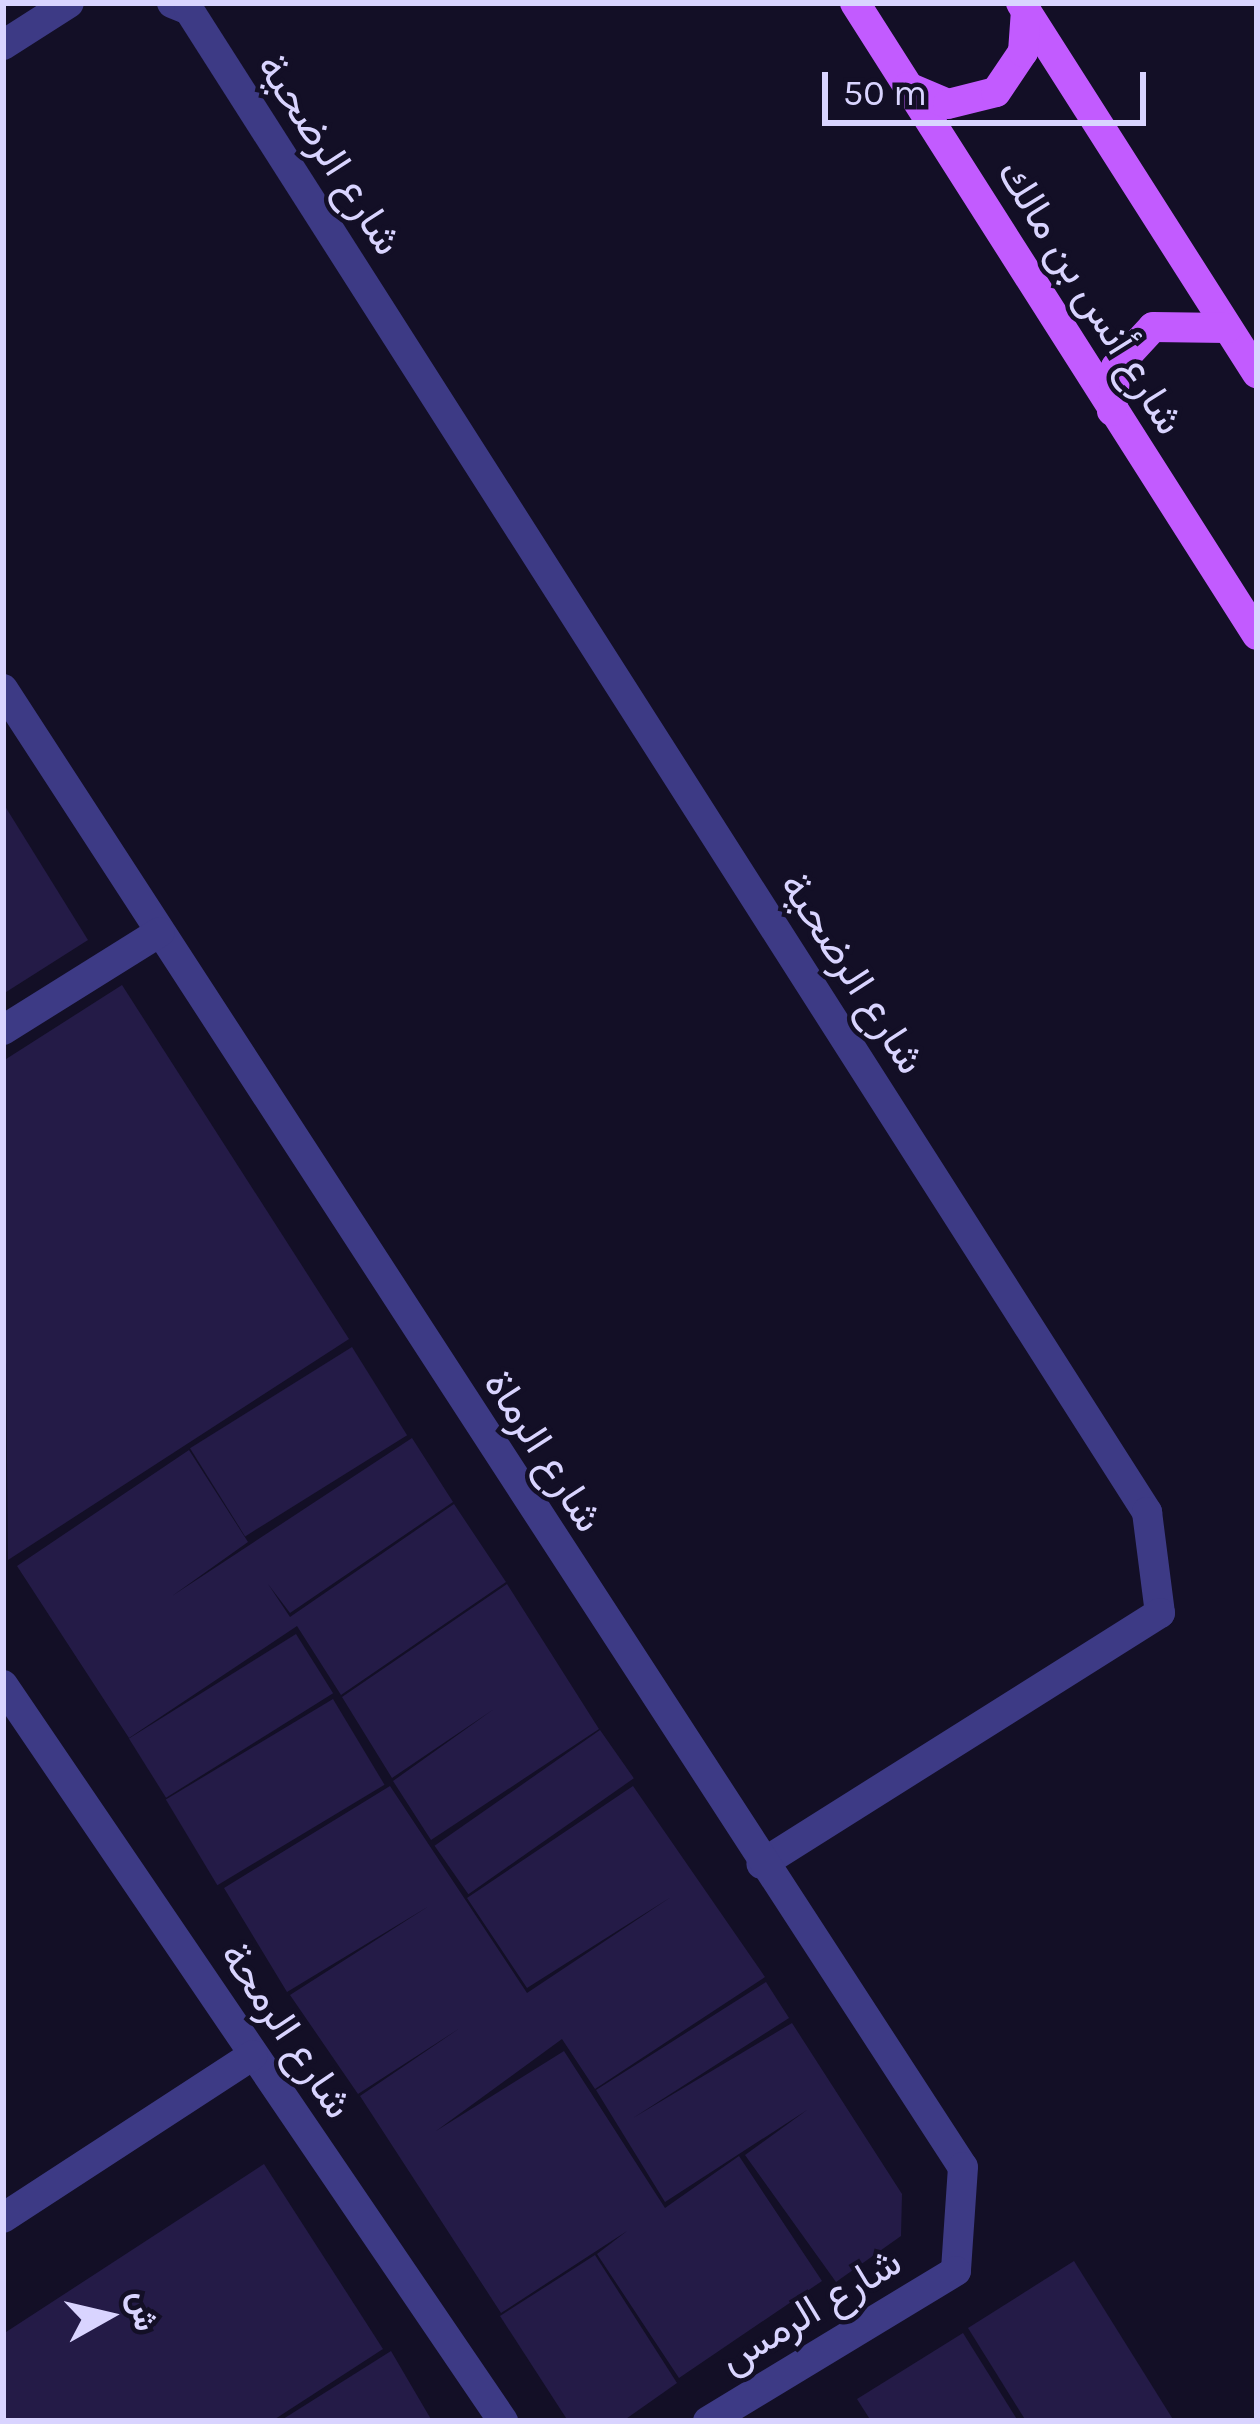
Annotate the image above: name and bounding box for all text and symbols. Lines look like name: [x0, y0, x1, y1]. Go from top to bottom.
street label: شارع الرضحية: [246, 44, 414, 264]
scale bar: [828, 48, 1152, 122]
text: 50 m: [843, 72, 927, 114]
street label: شارع أنس بن مالك: [986, 150, 1196, 444]
street label: شارع الرضحية: [769, 863, 937, 1083]
street label: شارع الرماة: [473, 1361, 615, 1541]
street label: شارع الرمحة: [210, 1932, 364, 2128]
street label: شارع الرمس: [710, 2236, 910, 2384]
north arrow: [48, 2256, 168, 2376]
text: ش: [122, 2289, 165, 2333]

